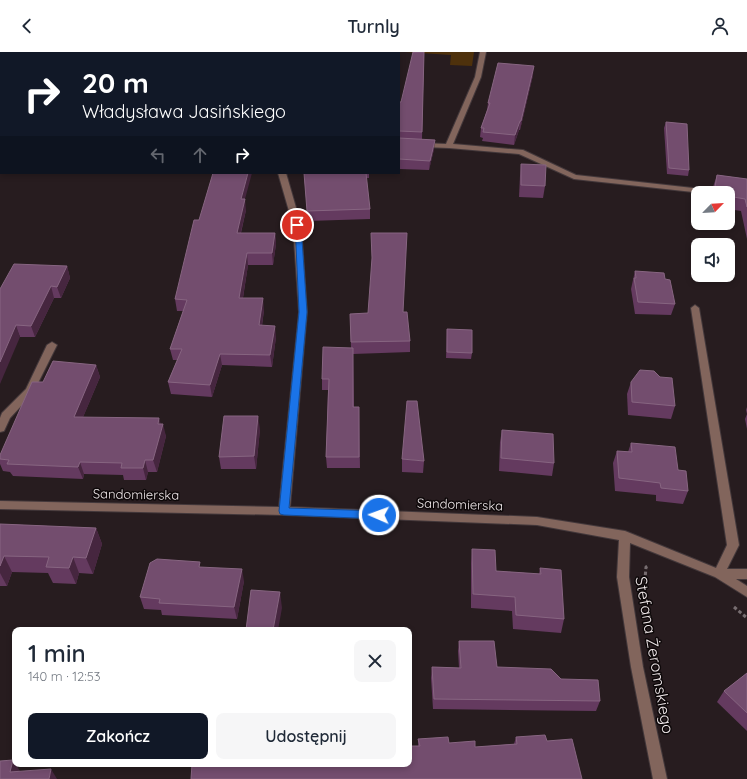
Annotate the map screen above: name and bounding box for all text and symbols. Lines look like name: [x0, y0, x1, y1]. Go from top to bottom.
icon: back: [16, 15, 38, 37]
text: Turnly: [347, 15, 400, 38]
icon: person: [709, 15, 731, 37]
text: 20 m: [82, 65, 149, 100]
icon: right: [16, 68, 68, 120]
text: Władysława Jasińskiego: [82, 100, 286, 123]
icon: left: [147, 144, 169, 166]
icon: ahead: [189, 144, 211, 166]
icon: right: [231, 144, 253, 166]
north arrow: [691, 186, 735, 230]
map controls: [691, 186, 735, 282]
pin: [280, 208, 314, 242]
icon: arrive: [286, 214, 308, 236]
button: sound: [691, 238, 735, 282]
street label: Sandomierska: [93, 485, 179, 503]
position arrow: [358, 494, 400, 536]
street label: Sandomierska: [417, 494, 503, 514]
street label: Stefana Żeromskiego: [631, 575, 679, 735]
text: 1 min: [28, 638, 86, 668]
button: close: [354, 640, 396, 682]
text: 140 m · 12:53: [28, 668, 101, 684]
button: Zakończ: [28, 713, 208, 759]
button: Udostępnij: [216, 713, 396, 759]

